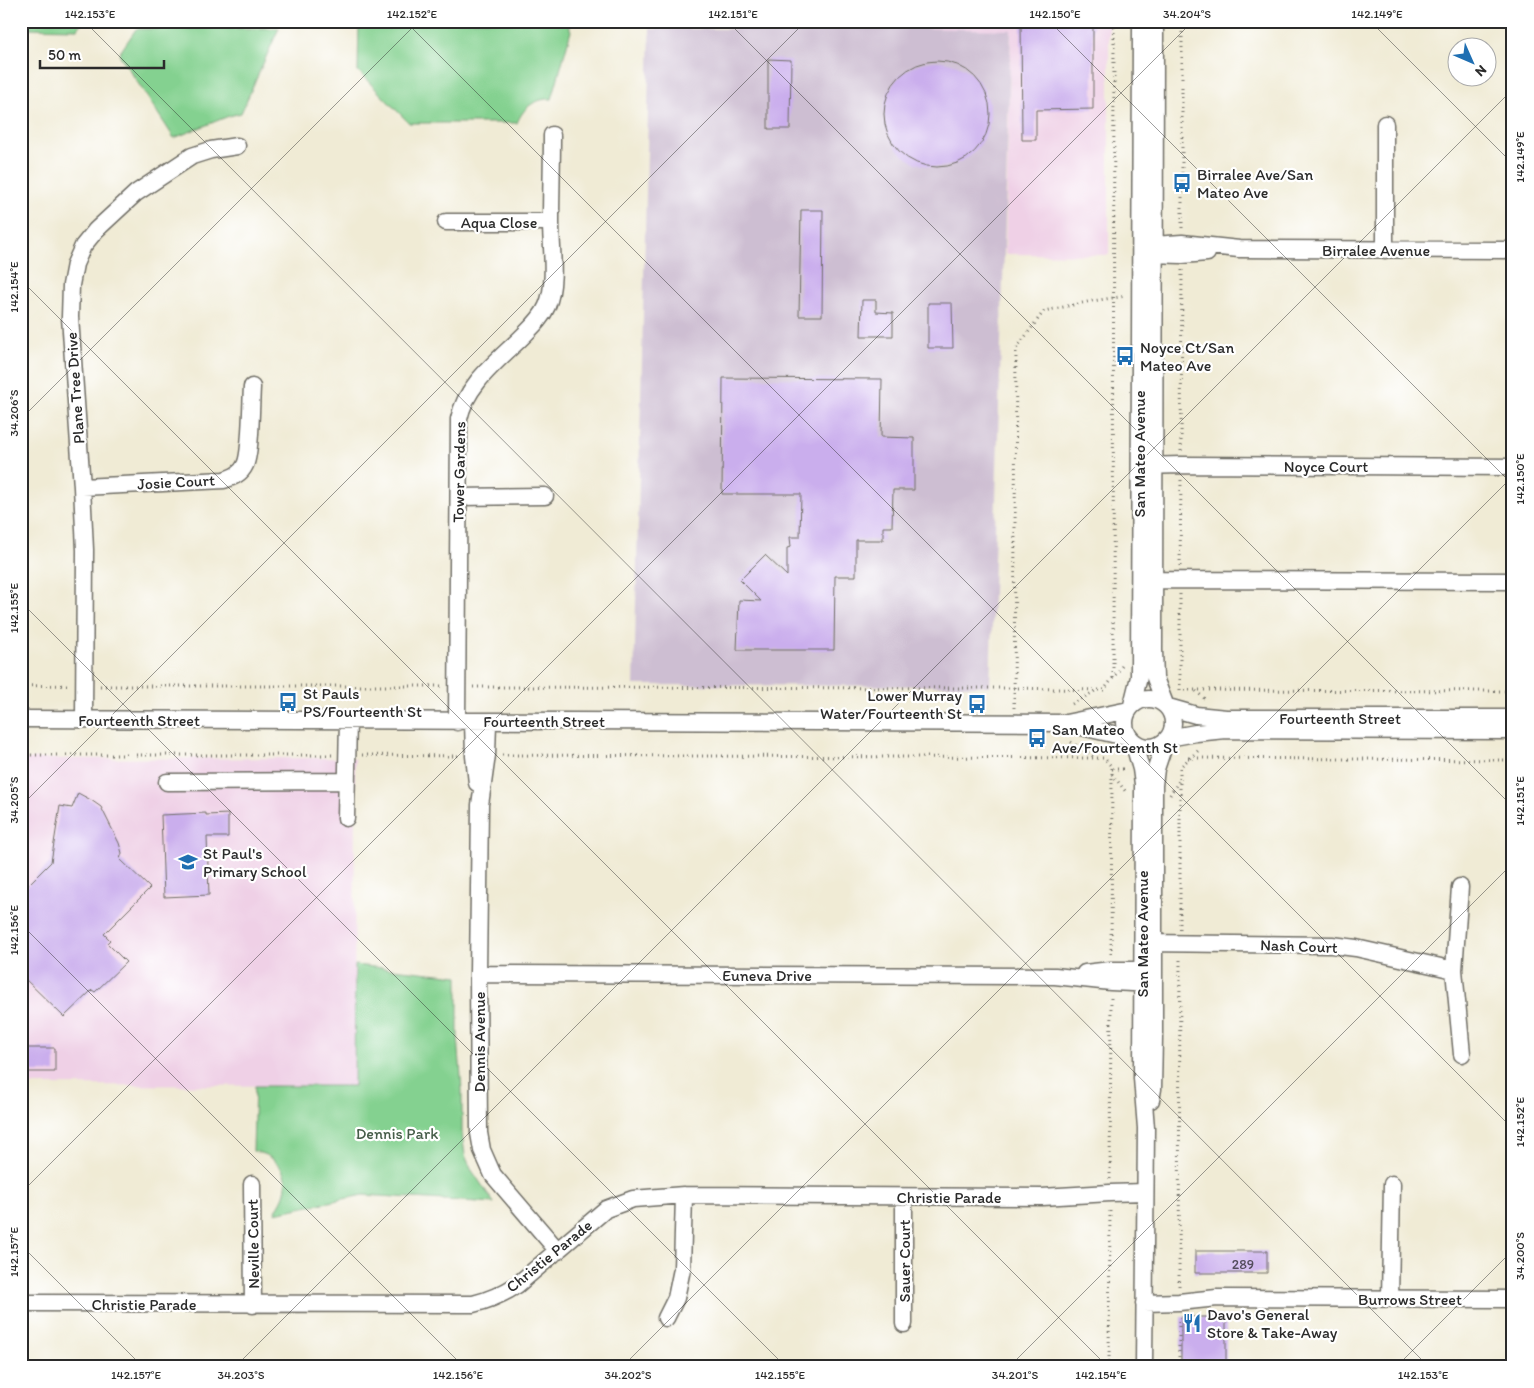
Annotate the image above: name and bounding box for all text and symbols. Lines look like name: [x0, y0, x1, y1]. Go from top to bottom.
text: 142.153°E: [65, 7, 116, 21]
text: 142.152°E: [387, 7, 438, 21]
text: 142.151°E: [708, 7, 758, 21]
text: 142.150°E: [1029, 7, 1081, 21]
text: 34.204°S: [1163, 7, 1211, 21]
text: 142.149°E: [1351, 7, 1403, 21]
scale bar: [40, 38, 164, 70]
north arrow: [1446, 38, 1496, 88]
text: 50 m: [48, 46, 81, 64]
text: N: [1471, 61, 1490, 80]
text: 142.149°E: [1513, 131, 1527, 183]
place label: Birralee Ave/San Mateo Ave: [1197, 165, 1313, 202]
bus stop icon: Birralee Ave/San Mateo Ave: [1171, 172, 1193, 194]
street label: Aqua Close: [461, 213, 537, 232]
street label: Birralee Avenue: [1322, 241, 1430, 260]
text: 142.154°E: [7, 261, 21, 313]
street label: Plane Tree Drive: [62, 331, 88, 445]
place label: Noyce Ct/San Mateo Ave: [1140, 338, 1234, 375]
bus stop icon: Noyce Ct/San Mateo Ave: [1114, 345, 1136, 367]
text: 34.206°S: [7, 389, 21, 437]
street label: San Mateo Avenue: [1130, 390, 1149, 518]
street label: Tower Gardens: [449, 421, 469, 523]
text: 142.150°E: [1513, 453, 1527, 505]
street label: Noyce Court: [1284, 457, 1368, 476]
street label: Josie Court: [137, 470, 215, 494]
text: 142.155°E: [7, 582, 21, 633]
place label: St Pauls PS/Fourteenth St: [303, 684, 422, 721]
place label: Lower Murray Water/Fourteenth St: [820, 686, 962, 723]
bus stop icon: St Pauls PS/Fourteenth St: [277, 691, 299, 713]
bus stop icon: Lower Murray Water/Fourteenth St: [966, 693, 988, 715]
street label: Fourteenth Street: [1279, 709, 1401, 728]
street label: Fourteenth Street: [78, 711, 200, 730]
street label: Fourteenth Street: [483, 712, 605, 731]
place label: San Mateo Ave/Fourteenth St: [1052, 720, 1178, 757]
bus stop icon: San Mateo Ave/Fourteenth St: [1026, 727, 1048, 749]
text: 34.205°S: [7, 776, 21, 824]
text: 142.151°E: [1513, 776, 1527, 826]
place label: St Paul's Primary School: [203, 844, 307, 881]
school or university icon: St Paul's Primary School: [177, 851, 199, 873]
street label: San Mateo Avenue: [1133, 870, 1152, 998]
text: 142.156°E: [7, 904, 21, 955]
street label: Nash Court: [1260, 935, 1338, 957]
street label: Euneva Drive: [722, 966, 812, 985]
street label: Dennis Avenue: [470, 992, 489, 1092]
text: 142.152°E: [1513, 1096, 1527, 1147]
park label: Dennis Park: [356, 1124, 438, 1143]
street label: Christie Parade: [897, 1188, 1002, 1207]
street label: Neville Court: [243, 1199, 263, 1289]
street label: Christie Parade: [502, 1215, 596, 1296]
street label: Sauer Court: [895, 1220, 914, 1303]
text: 142.157°E: [7, 1227, 21, 1277]
text: 34.200°S: [1513, 1232, 1527, 1280]
house number: 289: [1232, 1256, 1254, 1273]
street label: Burrows Street: [1358, 1290, 1462, 1309]
street label: Christie Parade: [92, 1295, 197, 1314]
place label: Davo's General Store & Take-Away: [1207, 1305, 1338, 1342]
restaurant icon: Davo's General Store & Take-Away: [1181, 1312, 1203, 1334]
text: 142.157°E: [111, 1368, 161, 1382]
text: 34.203°S: [217, 1368, 265, 1382]
text: 142.156°E: [433, 1368, 484, 1382]
text: 34.202°S: [604, 1368, 652, 1382]
text: 142.155°E: [755, 1368, 806, 1382]
text: 34.201°S: [992, 1368, 1038, 1382]
text: 142.154°E: [1075, 1368, 1127, 1382]
text: 142.153°E: [1398, 1368, 1449, 1382]

